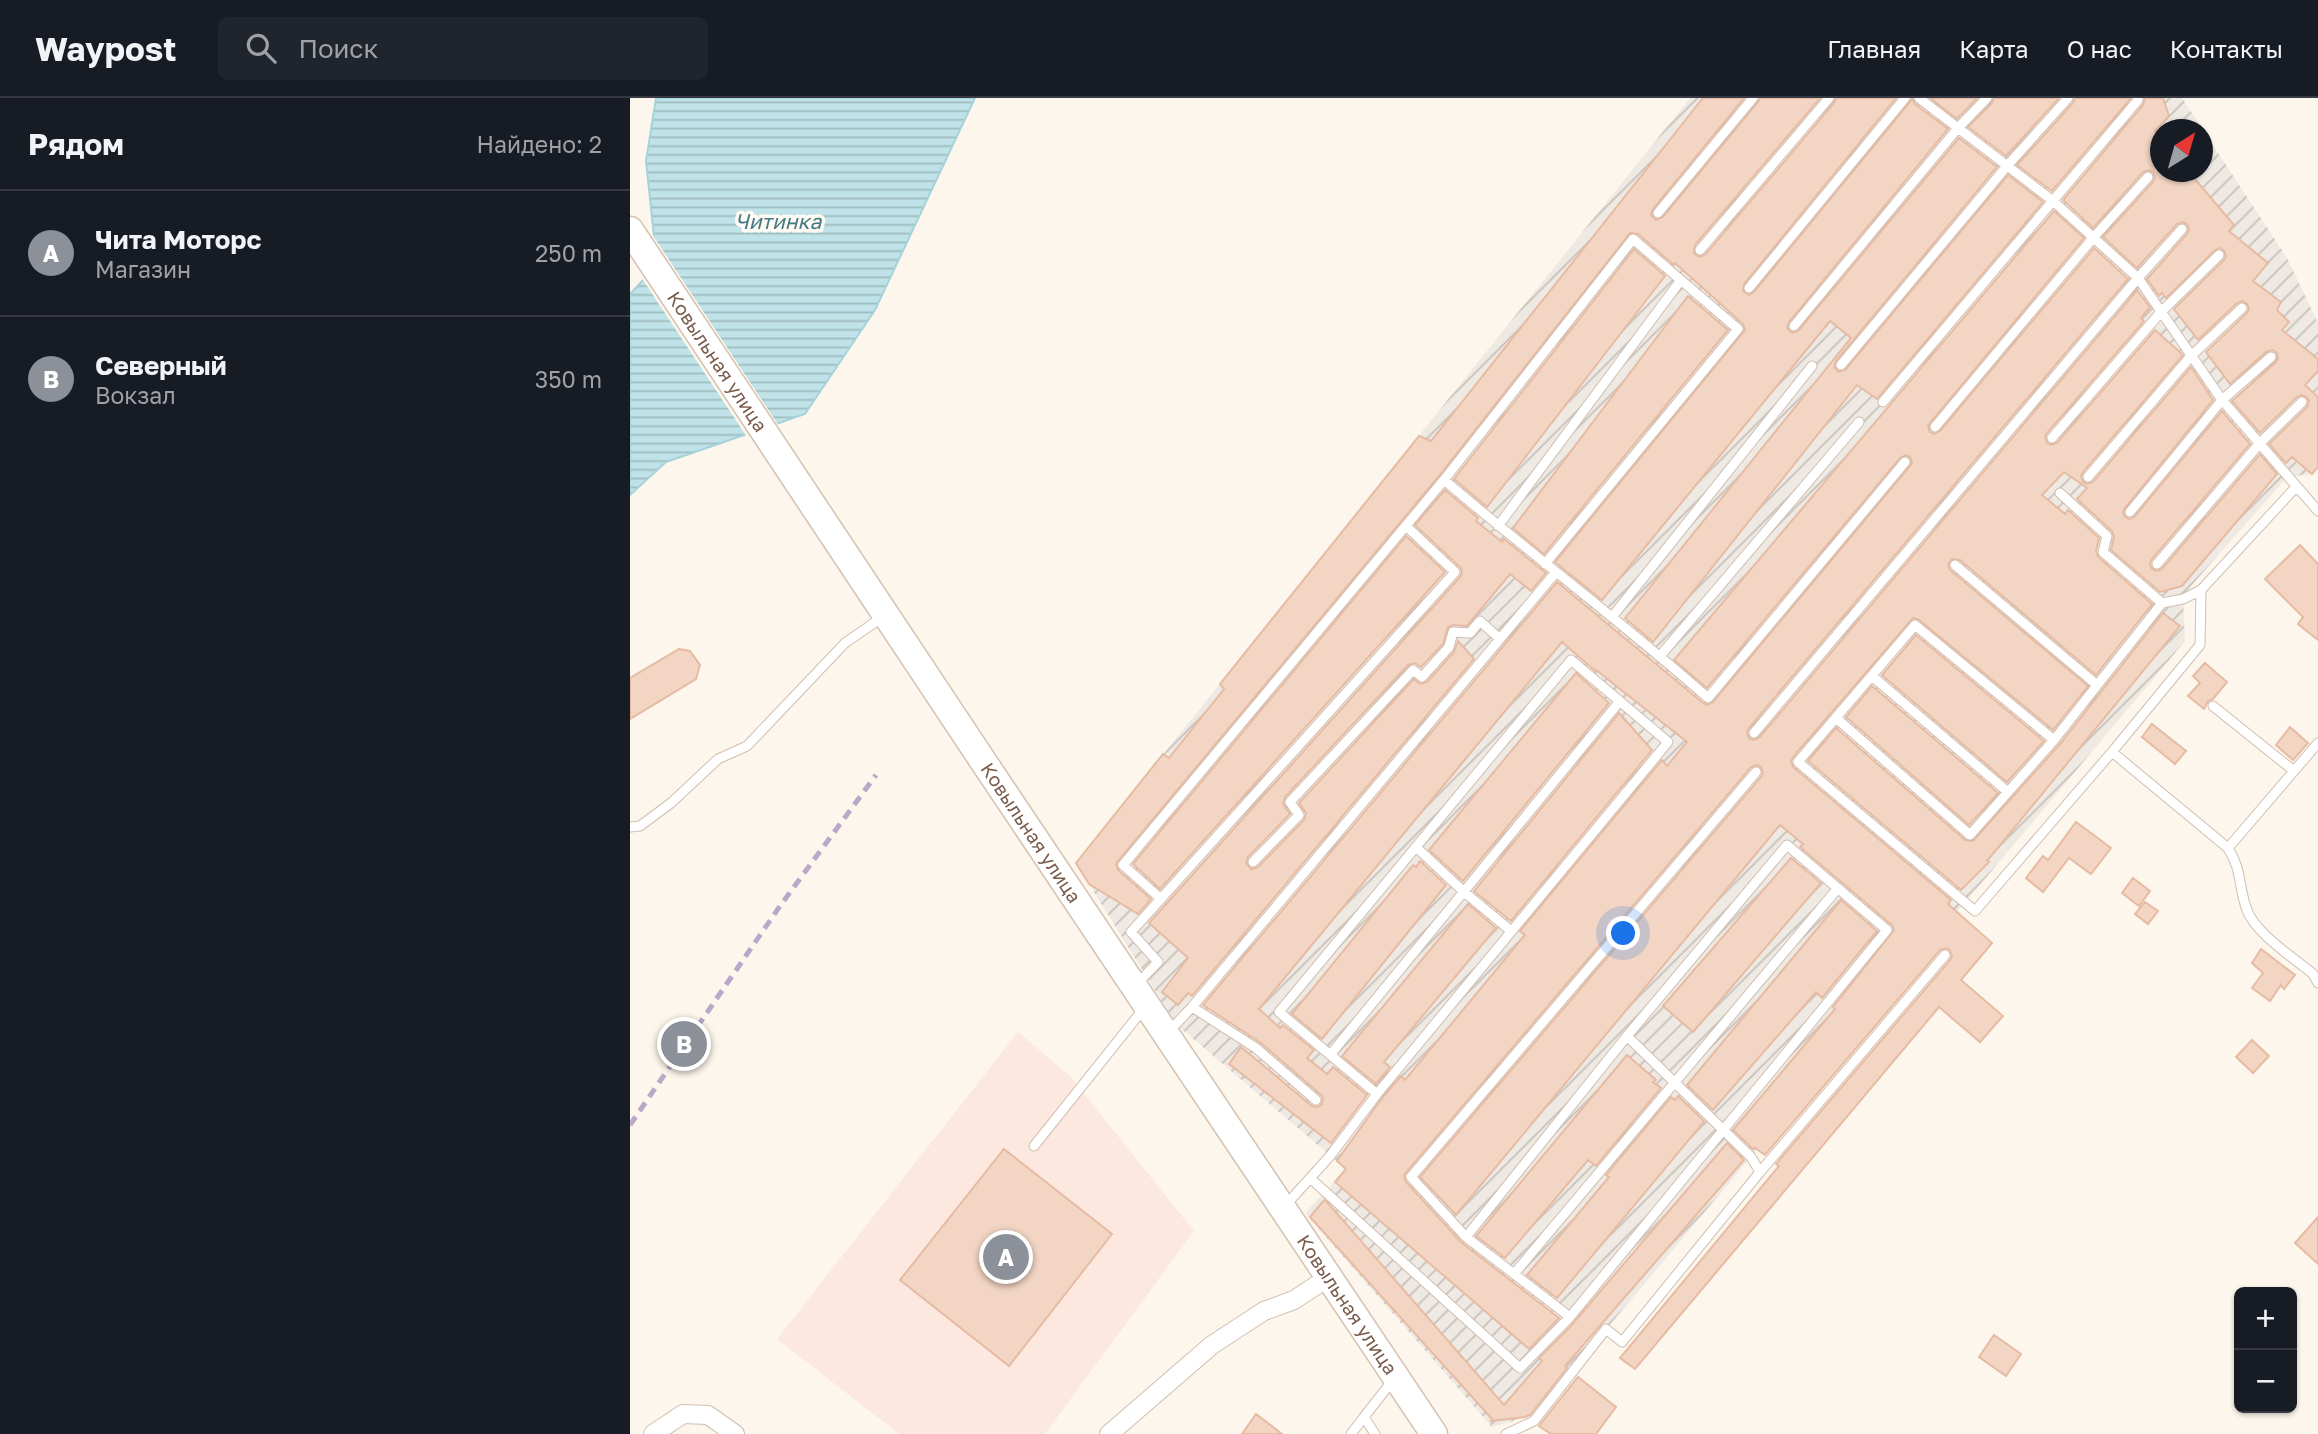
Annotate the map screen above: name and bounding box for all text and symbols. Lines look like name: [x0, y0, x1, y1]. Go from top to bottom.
search box: [218, 17, 708, 80]
text: Waypost: [35, 29, 176, 68]
icon: search: [242, 29, 280, 67]
text: Поиск: [298, 33, 378, 64]
text: Главная: [1827, 34, 1921, 63]
text: Карта: [1959, 34, 2029, 63]
text: О нас: [2067, 34, 2132, 63]
text: Контакты: [2170, 34, 2283, 63]
north arrow: [2150, 119, 2213, 182]
text: Рядом: [28, 126, 124, 162]
text: Найдено: 2: [476, 130, 602, 158]
water label: Читинка: [735, 208, 822, 234]
text: Чита Моторс: [95, 224, 261, 255]
text: A: [43, 239, 59, 267]
text: 250 m: [535, 239, 602, 267]
text: Магазин: [95, 255, 191, 283]
street label: Ковыльная улица: [663, 287, 773, 436]
text: Северный: [95, 350, 227, 381]
text: B: [43, 365, 59, 393]
text: 350 m: [535, 365, 602, 393]
text: Вокзал: [95, 381, 176, 409]
street label: Ковыльная улица: [976, 758, 1087, 907]
your location: [1606, 916, 1640, 950]
pin: B: [661, 1018, 707, 1070]
street label: Ковыльная улица: [1293, 1230, 1403, 1379]
pin: A: [983, 1231, 1029, 1283]
map controls: [2234, 1287, 2297, 1413]
button: +: [2234, 1287, 2297, 1350]
button: −: [2234, 1350, 2297, 1413]

